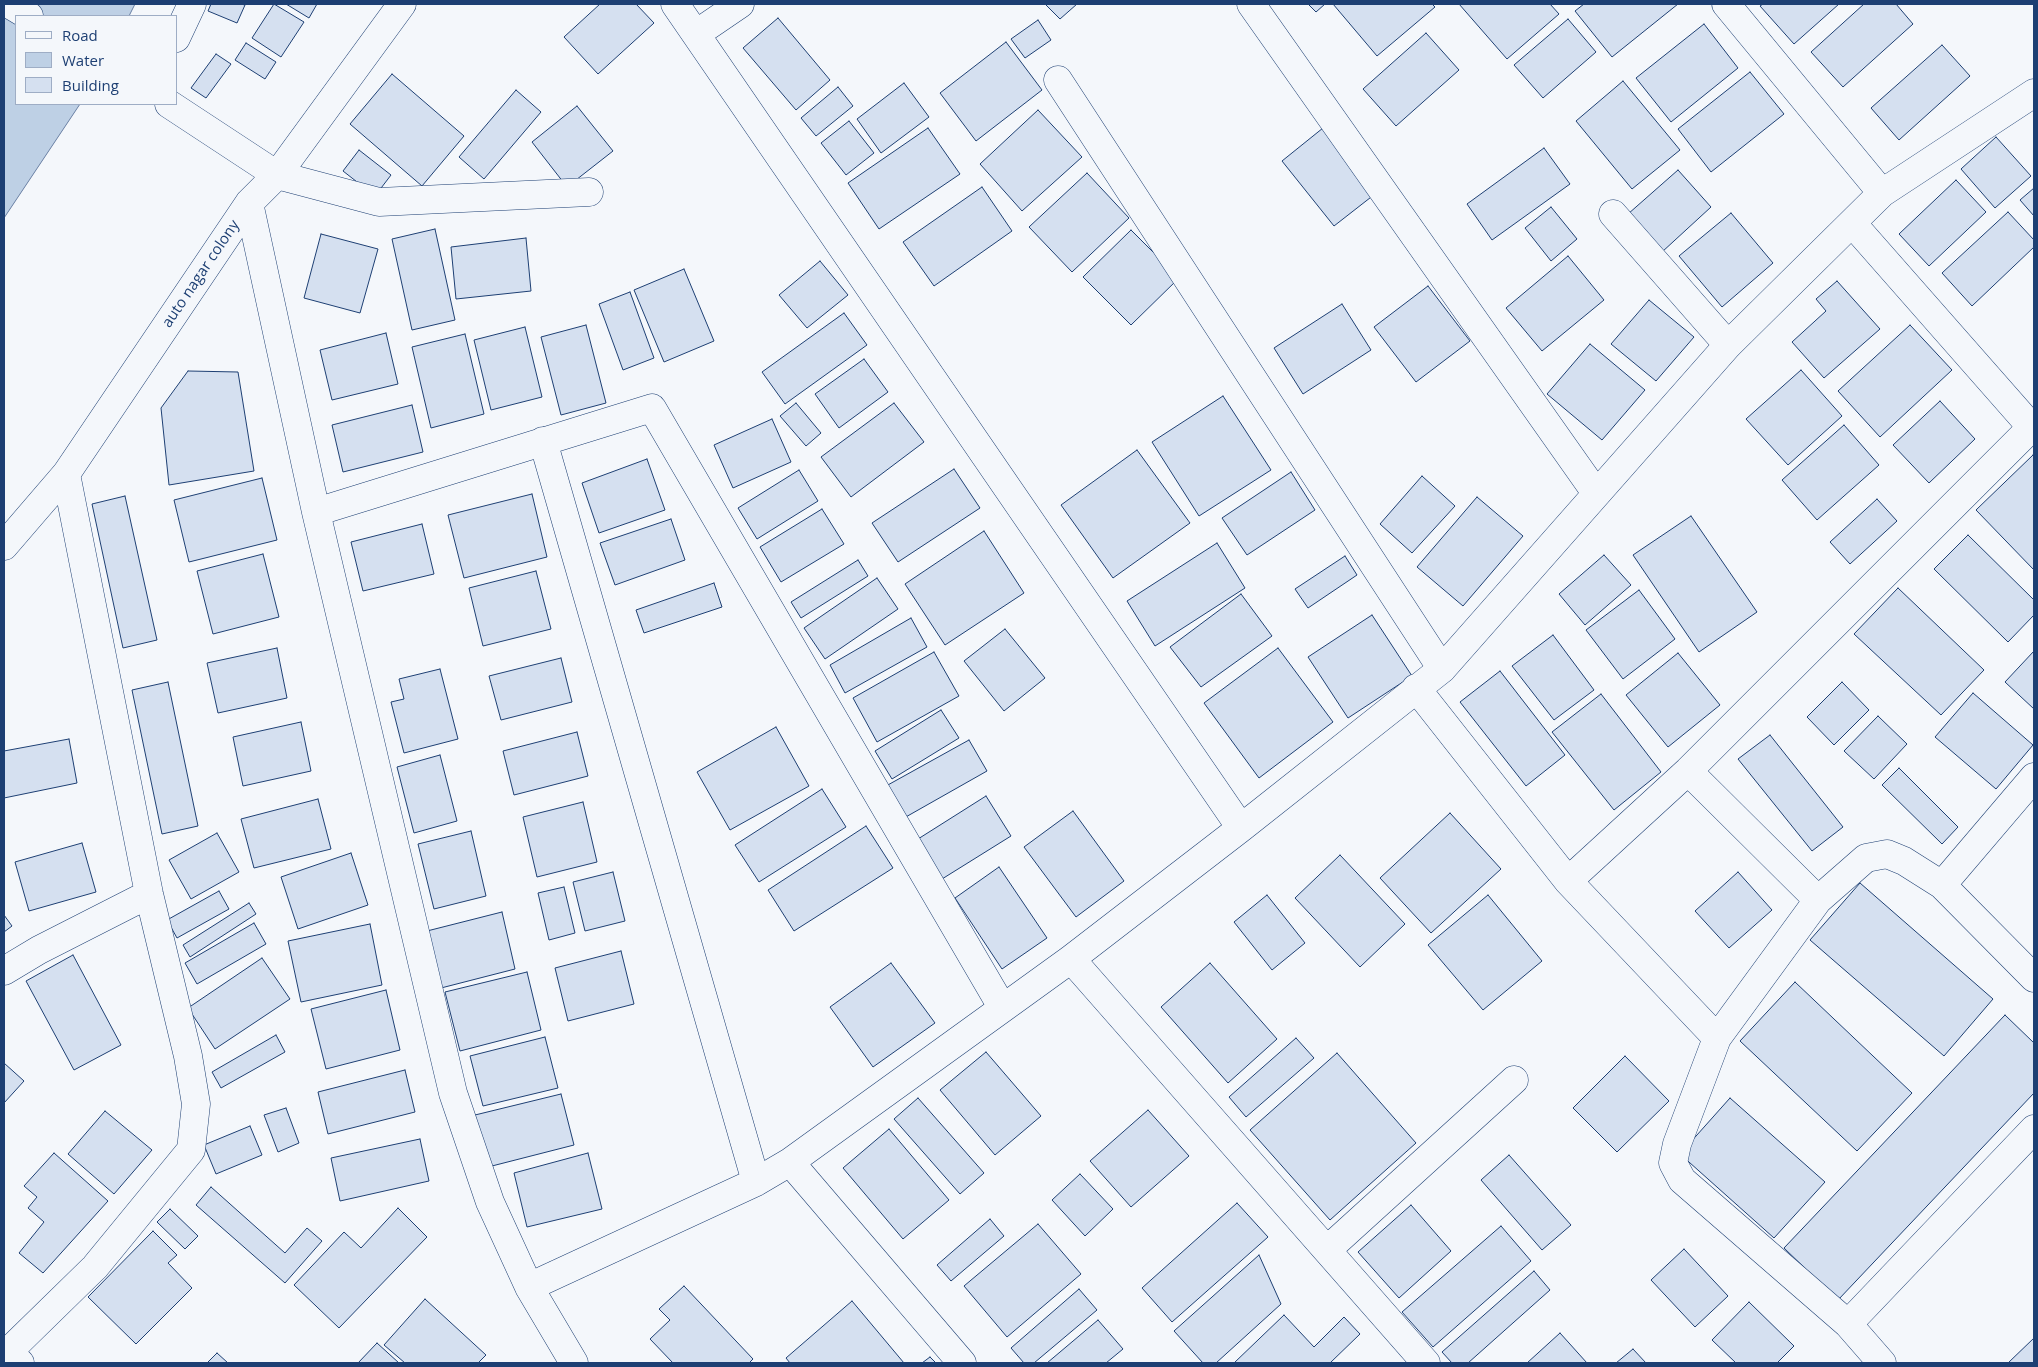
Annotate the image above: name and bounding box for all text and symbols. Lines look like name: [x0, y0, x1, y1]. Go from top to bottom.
legend: [15, 15, 178, 105]
text: Road: [62, 25, 98, 45]
text: Water: [62, 50, 104, 70]
text: Building: [62, 75, 119, 95]
street label: auto nagar colony: [158, 217, 244, 331]

